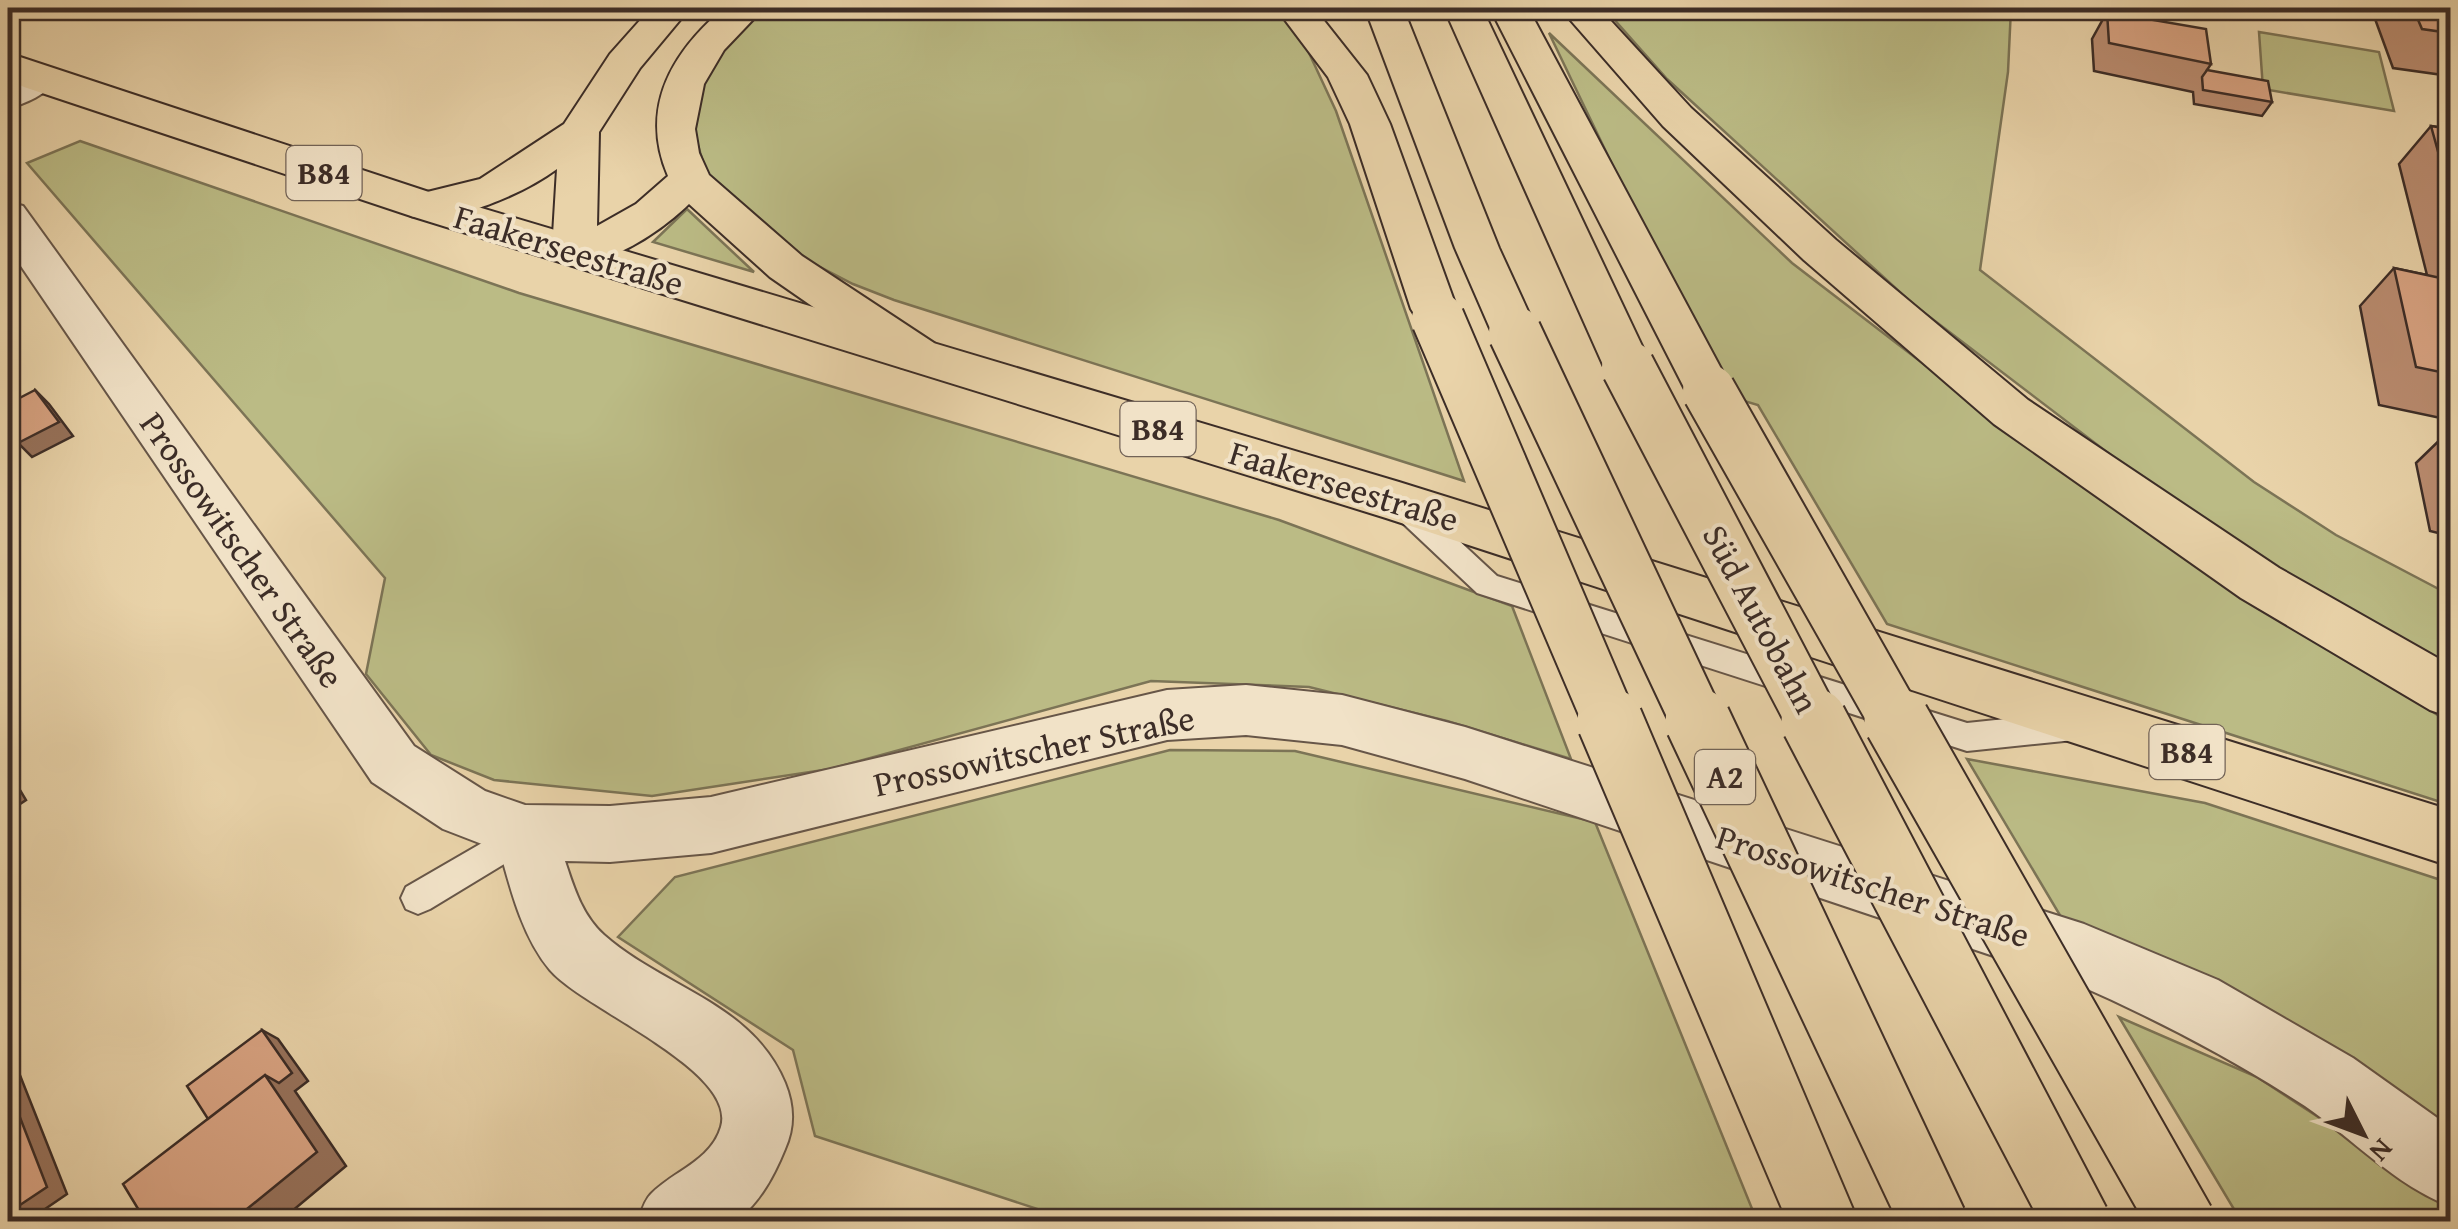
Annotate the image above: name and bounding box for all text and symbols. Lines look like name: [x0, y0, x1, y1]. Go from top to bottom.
road number: B84: [286, 146, 362, 200]
street label: Faakerseestraße: [448, 190, 690, 309]
street label: Prossowitscher Straße: [128, 401, 357, 698]
road number: B84: [1120, 402, 1196, 456]
street label: Faakerseestraße: [1223, 426, 1465, 545]
street label: Süd Autobahn: [1690, 516, 1833, 722]
street label: Prossowitscher Straße: [869, 692, 1199, 809]
road number: B84: [2150, 725, 2224, 779]
road number: A2: [1695, 750, 1755, 804]
street label: Prossowitscher Straße: [1710, 811, 2036, 960]
north arrow: [2313, 1084, 2413, 1184]
text: N: [2360, 1130, 2403, 1172]

